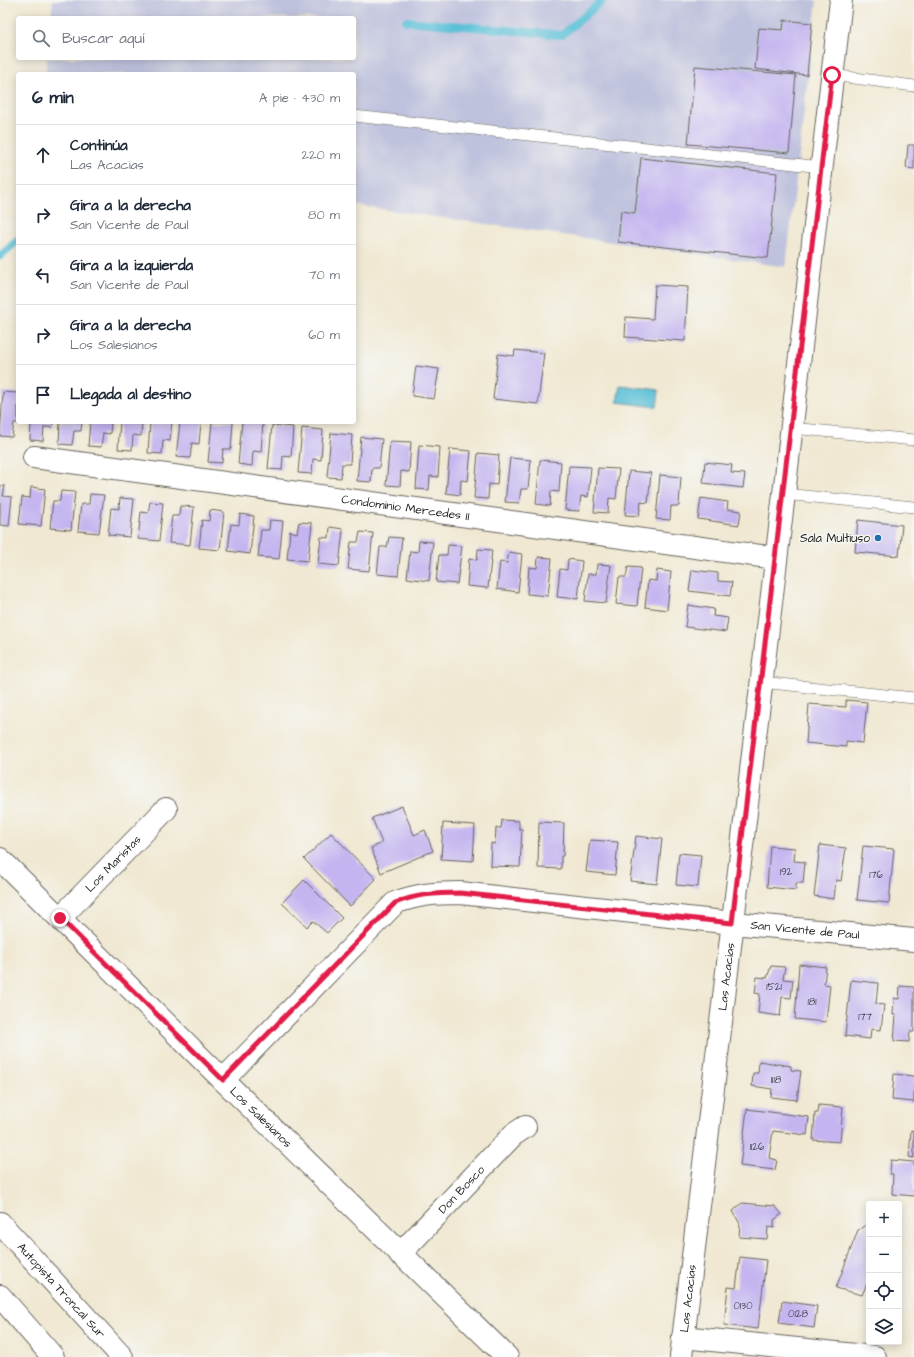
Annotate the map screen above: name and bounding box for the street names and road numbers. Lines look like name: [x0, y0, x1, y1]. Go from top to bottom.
street label: Condominio Mercedes II: [341, 490, 471, 525]
street label: Los Maristas: [81, 831, 145, 896]
street label: San Vicente de Paul: [750, 916, 860, 943]
street label: Las Acacias: [714, 942, 739, 1012]
street label: Los Salesianos: [226, 1083, 296, 1151]
street label: Don Bosco: [434, 1161, 489, 1217]
street label: Autopista Troncal Sur: [13, 1239, 109, 1342]
street label: Las Acacias: [676, 1264, 700, 1333]

